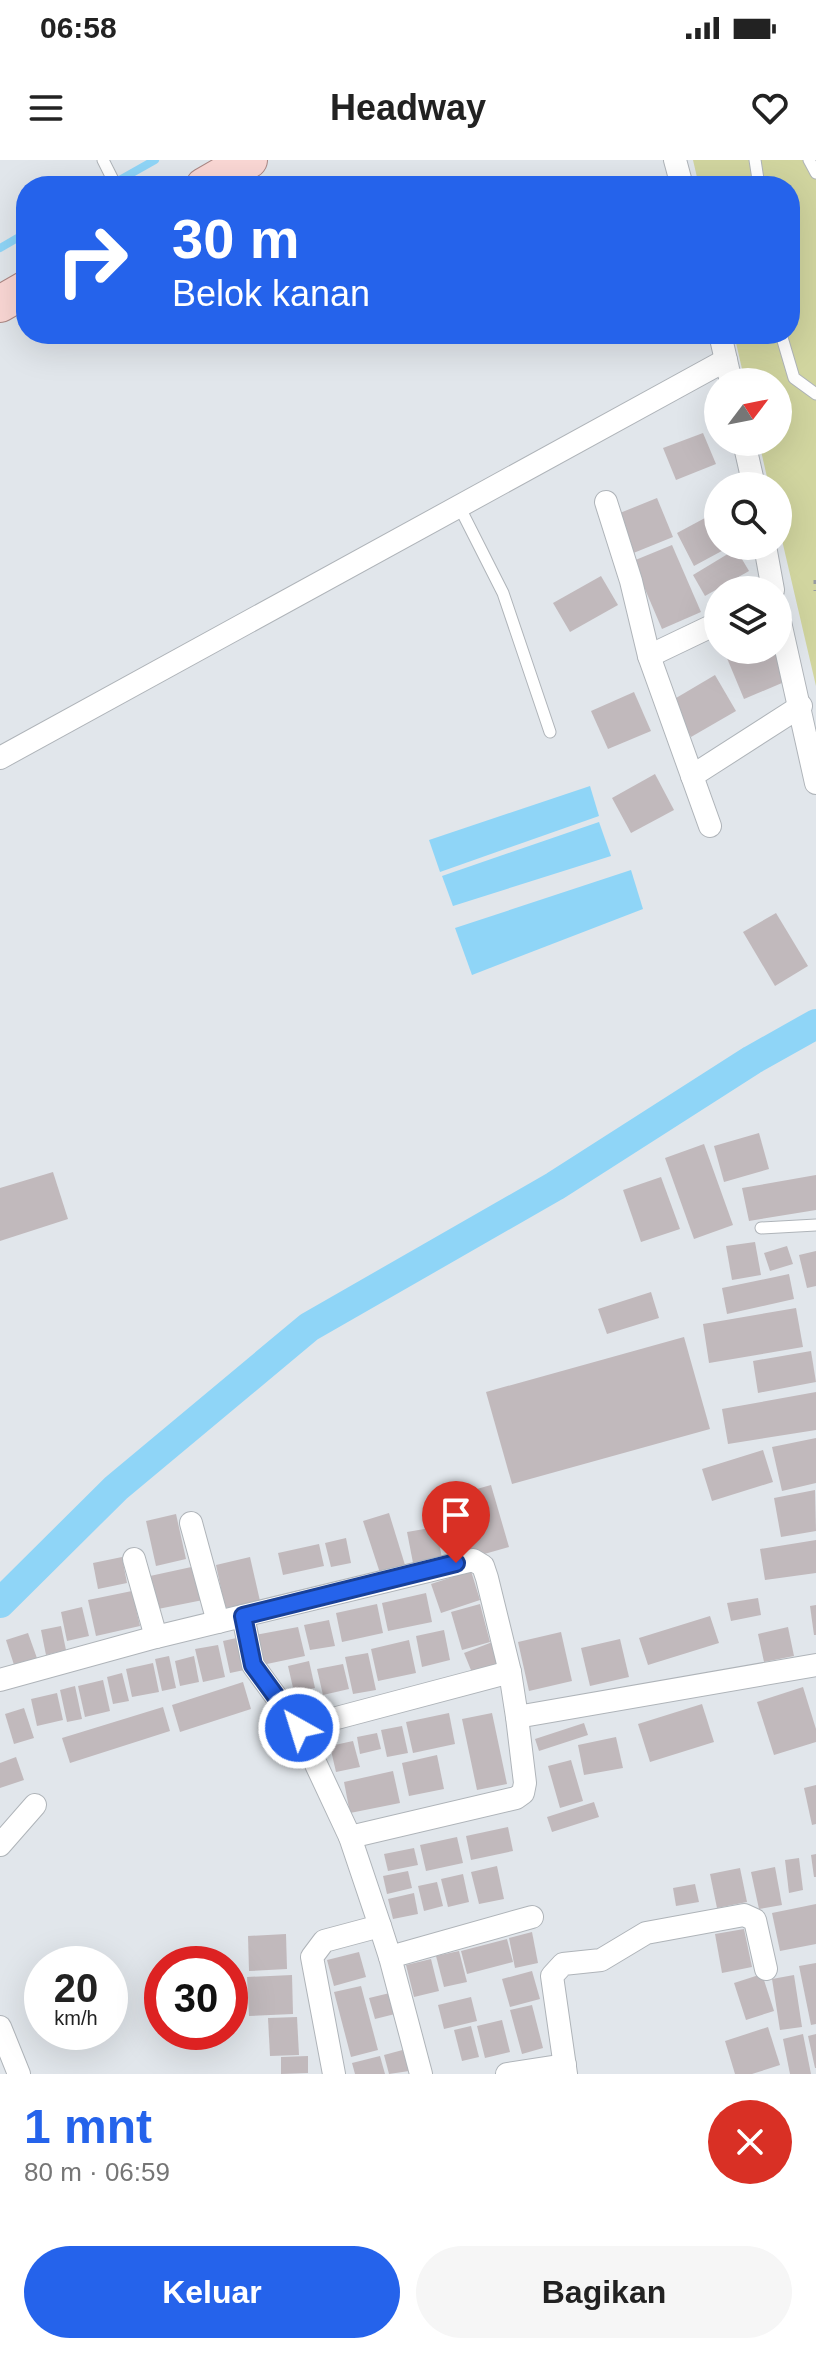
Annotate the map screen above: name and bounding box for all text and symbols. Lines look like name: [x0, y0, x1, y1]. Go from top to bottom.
text: 06:58: [40, 11, 117, 44]
icon: menu: [24, 86, 68, 130]
icon: heart: [748, 86, 792, 130]
text: Headway: [330, 87, 486, 128]
text: 30 m: [172, 207, 300, 270]
icon: right: [40, 208, 144, 312]
text: Belok kanan: [172, 273, 370, 314]
north arrow: [704, 368, 792, 456]
map controls: [704, 368, 792, 664]
button: search: [704, 472, 792, 560]
button: layers: [704, 576, 792, 664]
pin: [422, 1481, 490, 1563]
icon: arrive: [434, 1493, 478, 1537]
position arrow: [257, 1686, 341, 1770]
speed limit sign: 30: [144, 1946, 248, 2050]
text: 20: [54, 1966, 98, 2010]
text: km/h: [54, 2007, 98, 2029]
text: 1 mnt: [24, 2100, 152, 2153]
button: close: [708, 2100, 792, 2184]
text: 80 m · 06:59: [24, 2157, 170, 2187]
button: Keluar: [24, 2246, 400, 2338]
button: Bagikan: [416, 2246, 792, 2338]

